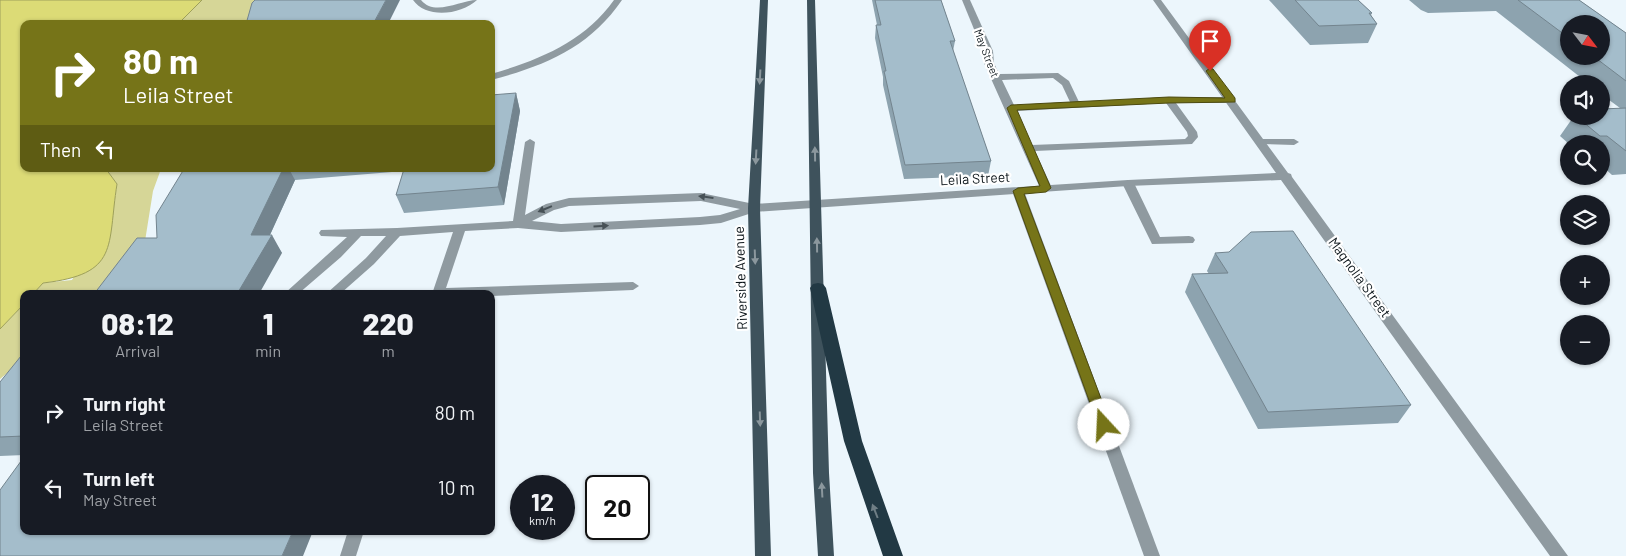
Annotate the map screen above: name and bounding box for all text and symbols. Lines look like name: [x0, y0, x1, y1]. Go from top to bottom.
north arrow: [1560, 15, 1610, 65]
map controls: [1560, 15, 1610, 365]
pin: [1189, 20, 1231, 71]
street label: May Street: [972, 27, 1002, 79]
icon: arrive: [1196, 27, 1224, 55]
text: 80 m: [123, 39, 198, 81]
icon: right: [40, 40, 105, 105]
one-way arrow: [756, 70, 764, 86]
button: sound: [1560, 75, 1610, 125]
text: Leila Street: [123, 81, 234, 107]
icon: left: [91, 135, 119, 163]
button: search: [1560, 135, 1610, 185]
text: Then: [40, 138, 81, 161]
one-way arrow: [810, 146, 818, 162]
one-way arrow: [752, 149, 760, 165]
street label: Leila Street: [939, 168, 1011, 188]
one-way arrow: [698, 193, 714, 201]
button: layers: [1560, 195, 1610, 245]
one-way arrow: [538, 206, 552, 214]
one-way arrow: [594, 221, 610, 229]
street label: Riverside Avenue: [730, 226, 750, 330]
street label: Magnolia Street: [1325, 234, 1395, 320]
one-way arrow: [813, 237, 821, 253]
one-way arrow: [752, 249, 760, 265]
button: +: [1560, 255, 1610, 305]
text: 08:12: [101, 305, 174, 341]
text: 1: [263, 305, 273, 341]
text: 220: [362, 305, 414, 341]
button: −: [1560, 315, 1610, 365]
text: Arrival: [115, 341, 160, 360]
text: min: [255, 341, 281, 360]
text: m: [381, 341, 395, 360]
text: Turn right: [83, 392, 165, 415]
position arrow: [1077, 398, 1129, 450]
icon: right: [40, 399, 68, 427]
text: 80 m: [435, 401, 475, 424]
one-way arrow: [756, 412, 764, 428]
text: Leila Street: [83, 415, 163, 434]
text: Turn left: [83, 467, 154, 490]
icon: left: [40, 474, 68, 502]
speed limit sign: 20: [585, 475, 650, 540]
text: 10 m: [438, 476, 475, 499]
one-way arrow: [818, 482, 826, 498]
text: 12: [531, 486, 554, 516]
text: May Street: [83, 490, 157, 509]
one-way arrow: [871, 503, 879, 518]
text: km/h: [529, 513, 556, 527]

